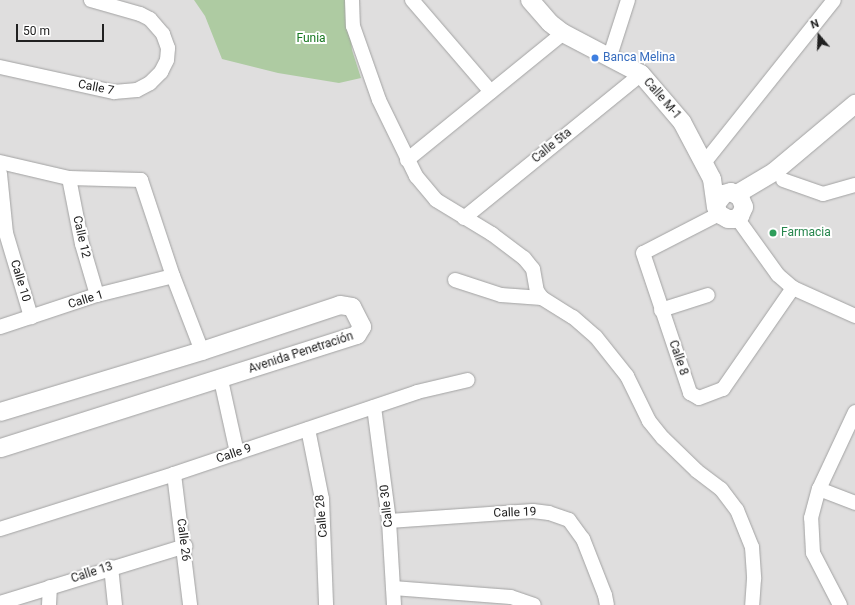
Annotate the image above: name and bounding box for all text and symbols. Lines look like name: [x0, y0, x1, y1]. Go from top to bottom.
scale bar: [18, 16, 106, 42]
north arrow: [799, 16, 839, 56]
text: N: [809, 17, 821, 32]
text: 50 m: [23, 24, 50, 38]
park label: Funia: [296, 32, 326, 46]
place label: Banca Melina: [603, 51, 675, 65]
marker: Banca Melina: [590, 53, 600, 63]
street label: Calle M-1: [640, 75, 684, 123]
street label: Calle 7: [77, 77, 115, 99]
street label: Calle 5ta: [529, 126, 575, 166]
street label: Calle 12: [69, 214, 93, 260]
place label: Farmacia: [781, 226, 831, 240]
marker: Farmacia: [768, 228, 778, 238]
street label: Calle 10: [7, 258, 33, 304]
street label: Calle 1: [67, 288, 105, 312]
street label: Avenida Penetración: [247, 329, 355, 377]
street label: Calle 8: [665, 339, 691, 377]
street label: Calle 9: [215, 441, 253, 467]
street label: Calle 30: [378, 484, 396, 528]
street label: Calle 28: [313, 494, 331, 538]
street label: Calle 19: [493, 505, 537, 521]
street label: Calle 26: [173, 518, 193, 562]
street label: Calle 13: [69, 560, 115, 586]

